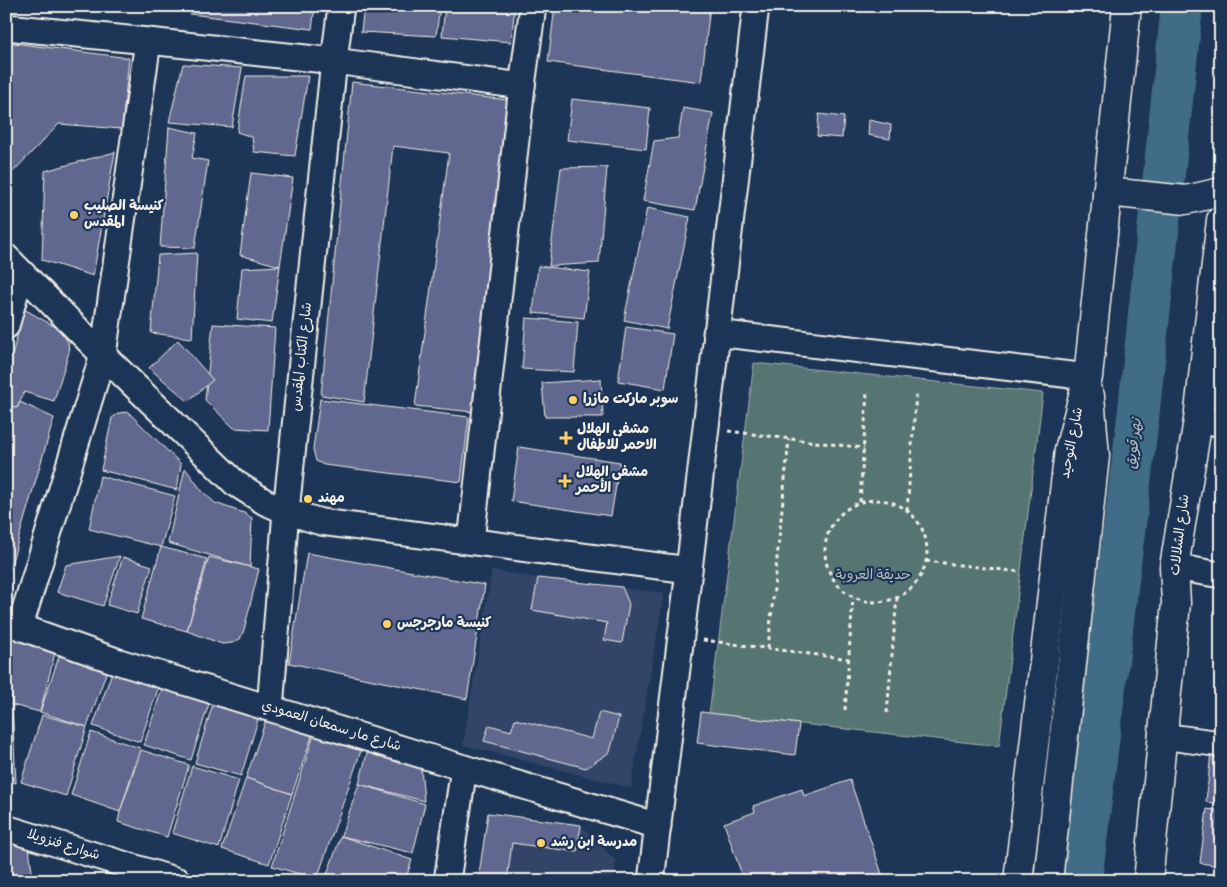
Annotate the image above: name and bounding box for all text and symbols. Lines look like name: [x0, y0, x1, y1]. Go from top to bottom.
place label: كنيسة الصليب المقدس: [84, 199, 164, 232]
marker: كنيسة الصليب المقدس: [68, 209, 80, 221]
street label: شارع الكتاب المقدس: [289, 301, 317, 413]
place label: سوبر ماركت مازرا: [583, 392, 678, 409]
marker: سوبر ماركت مازرا: [567, 394, 579, 406]
street label: شارع التوحيد: [1058, 406, 1088, 480]
water label: نهر قويق: [1123, 416, 1147, 470]
place label: مشفى الهلال الاحمر للاطفال: [577, 422, 657, 455]
marker: مشفى الهلال الاحمر للاطفال: [559, 431, 573, 445]
place label: مشفى الهلال الأحمر: [574, 465, 648, 498]
marker: مشفى الهلال الأحمر: [558, 474, 572, 488]
place label: مهند: [318, 491, 345, 508]
marker: مهند: [302, 493, 314, 505]
street label: شارع الشلالات: [1168, 493, 1194, 577]
park label: حديقة العروبة: [835, 568, 911, 585]
place label: كنيسة مارجرجس: [397, 616, 492, 633]
marker: كنيسة مارجرجس: [381, 618, 393, 630]
street label: شارع مار سمعان العمودي: [259, 698, 403, 756]
street label: شوارع فنزويلا: [24, 827, 102, 865]
place label: مدرسة ابن رشد: [551, 835, 637, 852]
marker: مدرسة ابن رشد: [535, 837, 547, 849]

